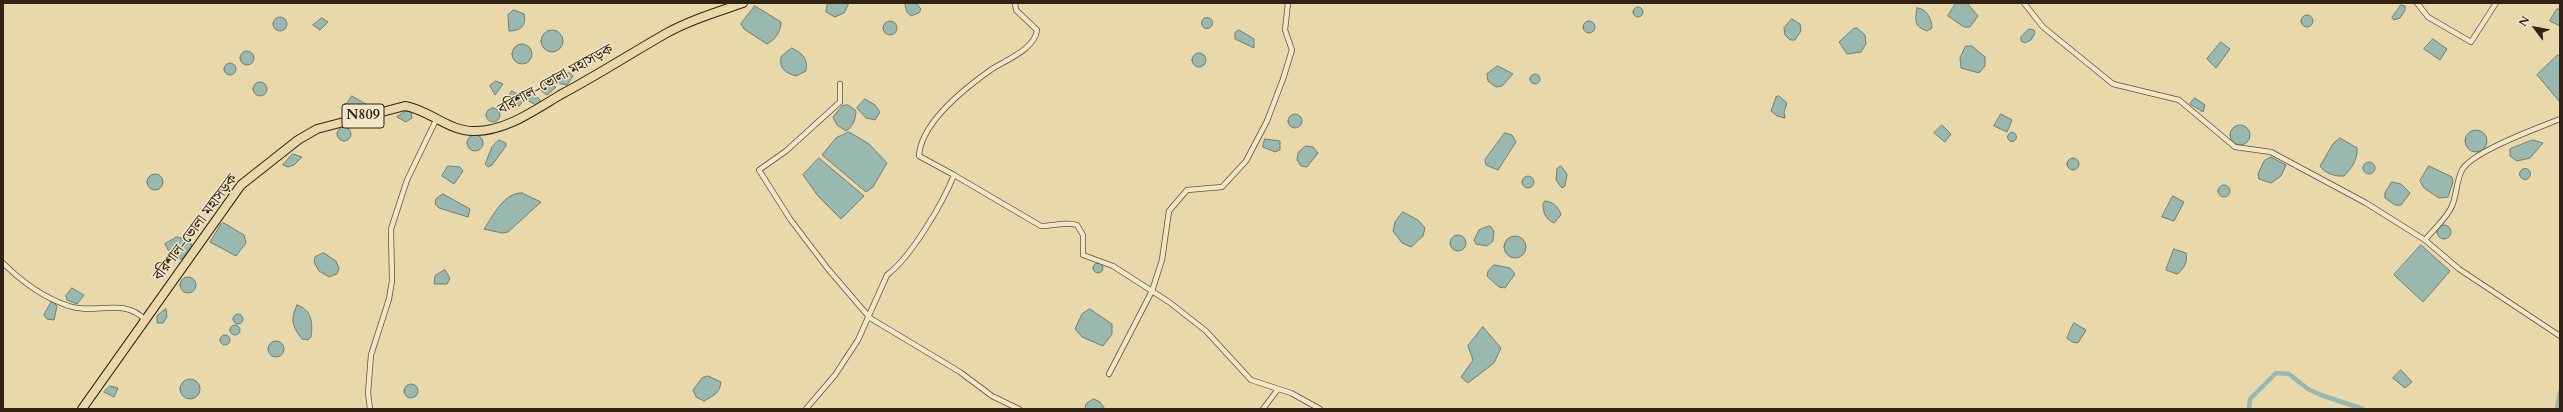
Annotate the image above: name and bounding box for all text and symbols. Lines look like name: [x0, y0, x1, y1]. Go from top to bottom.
north arrow: [2515, 8, 2555, 48]
text: N: [2516, 13, 2533, 29]
street label: বরিশাল-ভোলা মহাসড়ক: [495, 41, 617, 119]
road number: N809: [342, 104, 384, 128]
street label: বরিশাল-ভোলা মহাসড়ক: [150, 171, 242, 285]

